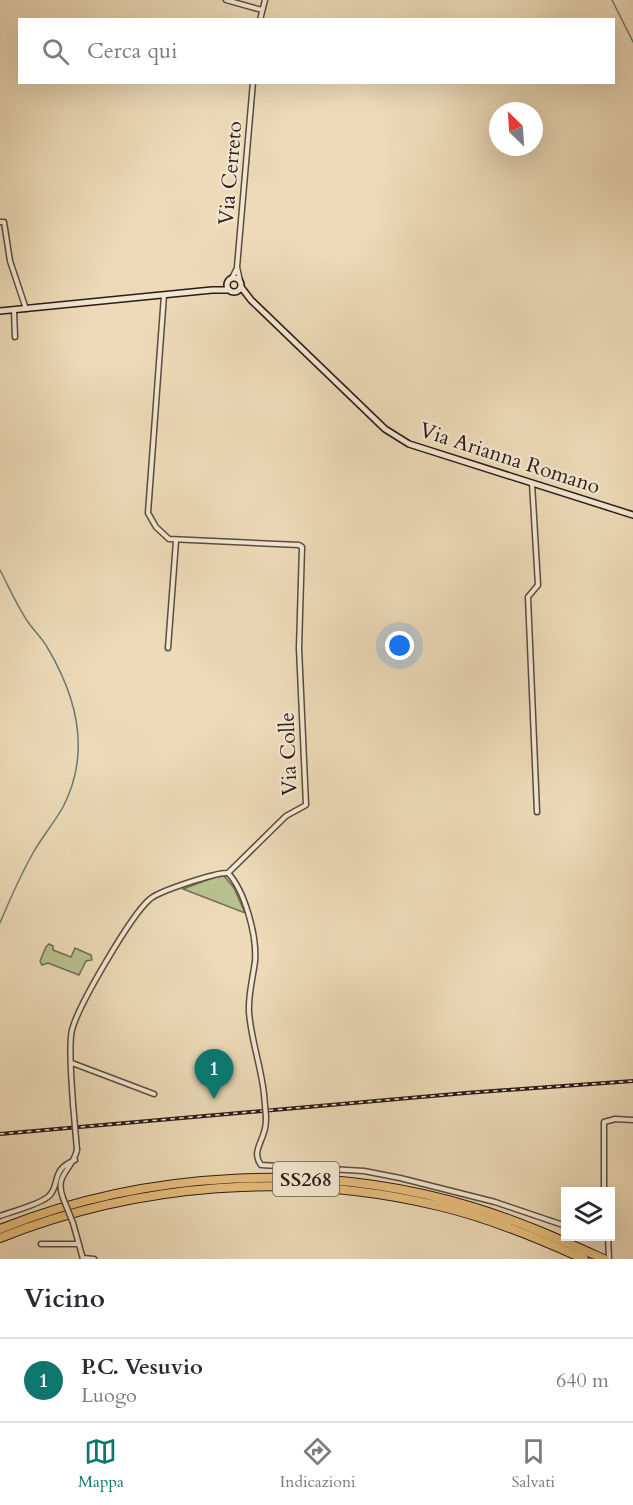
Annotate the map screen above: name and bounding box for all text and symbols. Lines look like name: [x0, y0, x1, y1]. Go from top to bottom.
search box: [18, 18, 615, 84]
icon: search: [39, 35, 72, 68]
text: Cerca qui: [87, 36, 177, 66]
north arrow: [489, 102, 543, 156]
street label: Via Cerreto: [211, 120, 249, 226]
street label: Via Arianna Romano: [416, 416, 604, 501]
your location: [385, 631, 414, 660]
street label: Via Colle: [273, 712, 304, 796]
pin: 1: [194, 1050, 234, 1099]
road number: SS268: [273, 1162, 339, 1196]
map controls: [561, 1187, 615, 1241]
button: layers: [561, 1187, 615, 1241]
text: Vicino: [24, 1281, 105, 1316]
text: P.C. Vesuvio: [81, 1352, 203, 1382]
text: 1: [38, 1367, 49, 1394]
text: 640 m: [556, 1367, 609, 1394]
text: Luogo: [81, 1382, 137, 1409]
tab: Mappa: [78, 1435, 124, 1493]
tab: Indicazioni: [280, 1435, 356, 1493]
tab: Salvati: [511, 1435, 555, 1493]

